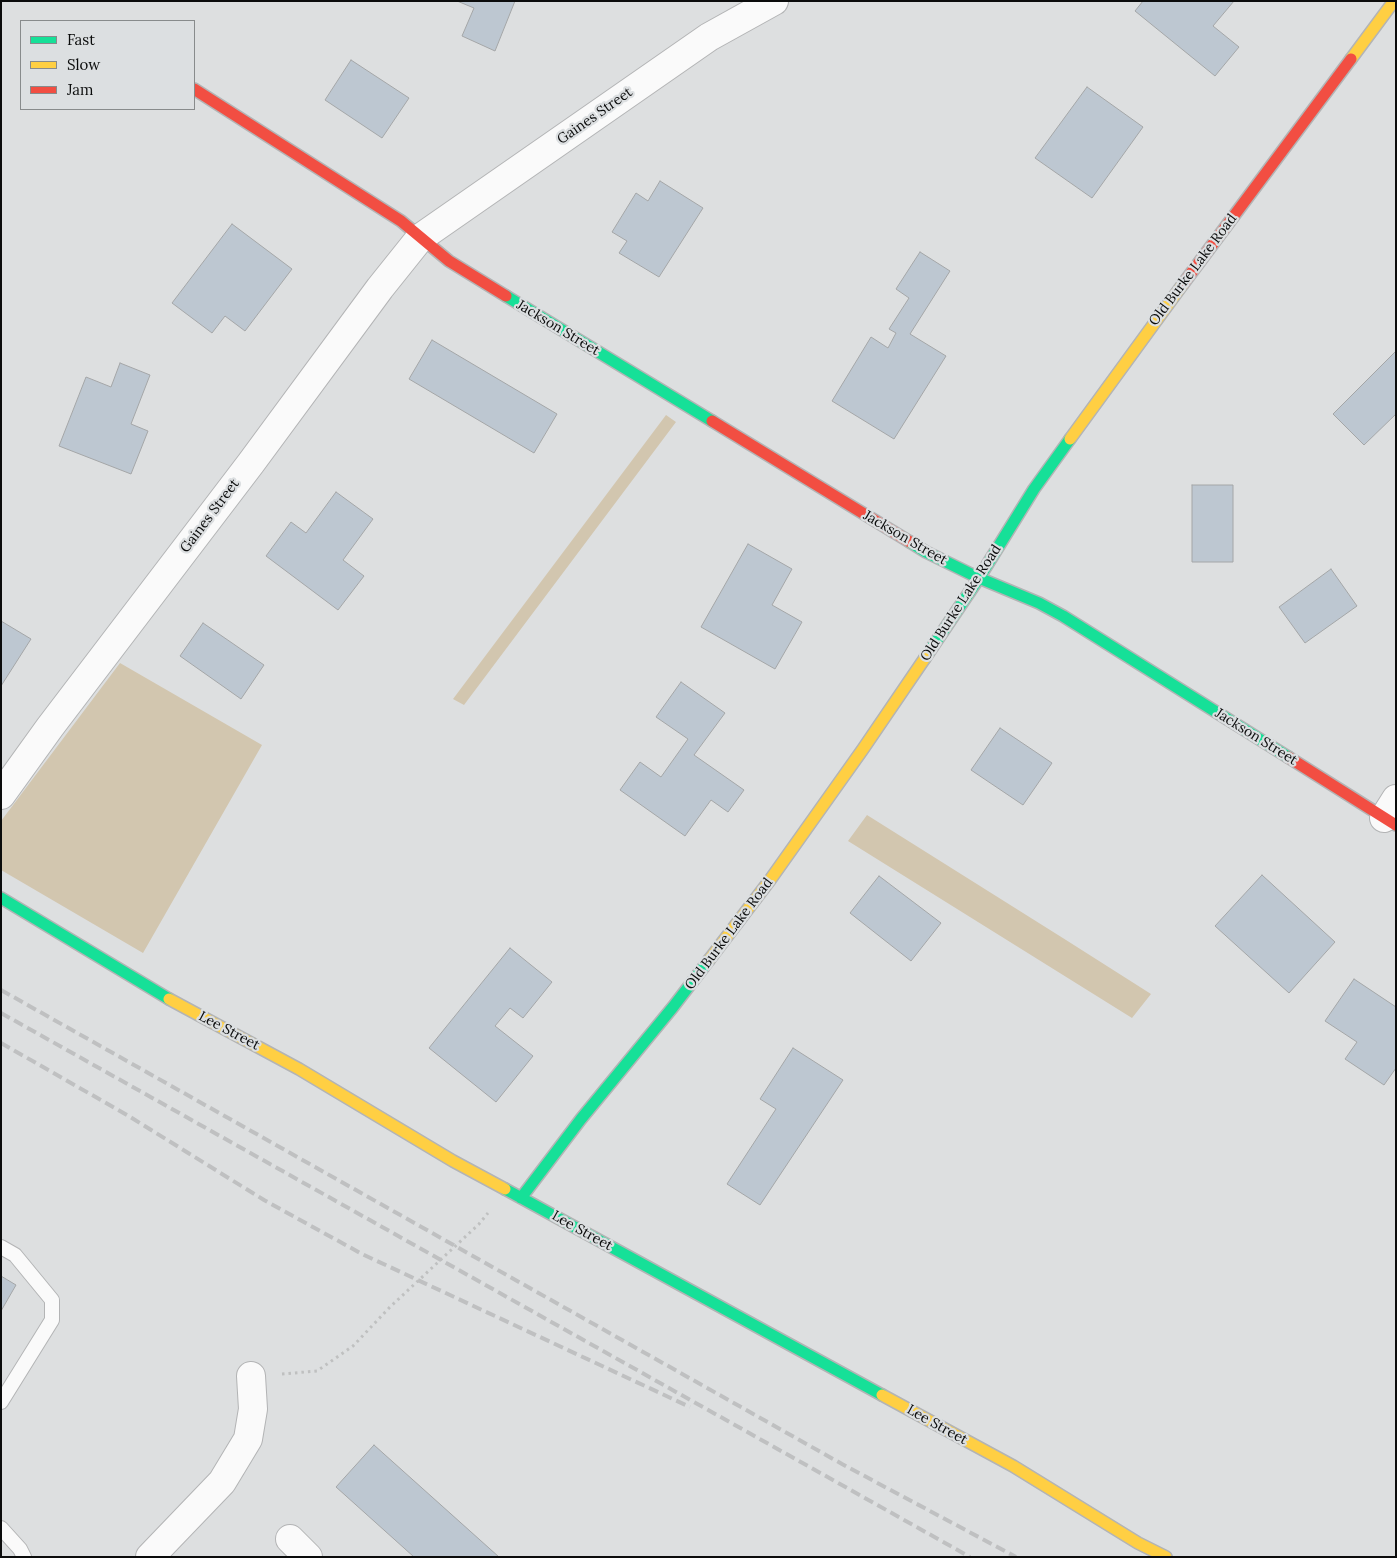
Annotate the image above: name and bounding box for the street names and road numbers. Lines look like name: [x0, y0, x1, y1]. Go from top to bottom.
street label: Gaines Street: [554, 84, 636, 148]
street label: Old Burke Lake Road: [1146, 211, 1240, 329]
street label: Jackson Street: [513, 297, 603, 359]
street label: Gaines Street: [177, 476, 243, 556]
street label: Jackson Street: [860, 507, 950, 569]
street label: Old Burke Lake Road: [917, 542, 1005, 664]
street label: Jackson Street: [1212, 705, 1300, 769]
street label: Old Burke Lake Road: [682, 875, 776, 993]
street label: Lee Street: [196, 1008, 262, 1054]
street label: Lee Street: [549, 1208, 615, 1254]
street label: Lee Street: [904, 1402, 970, 1448]

